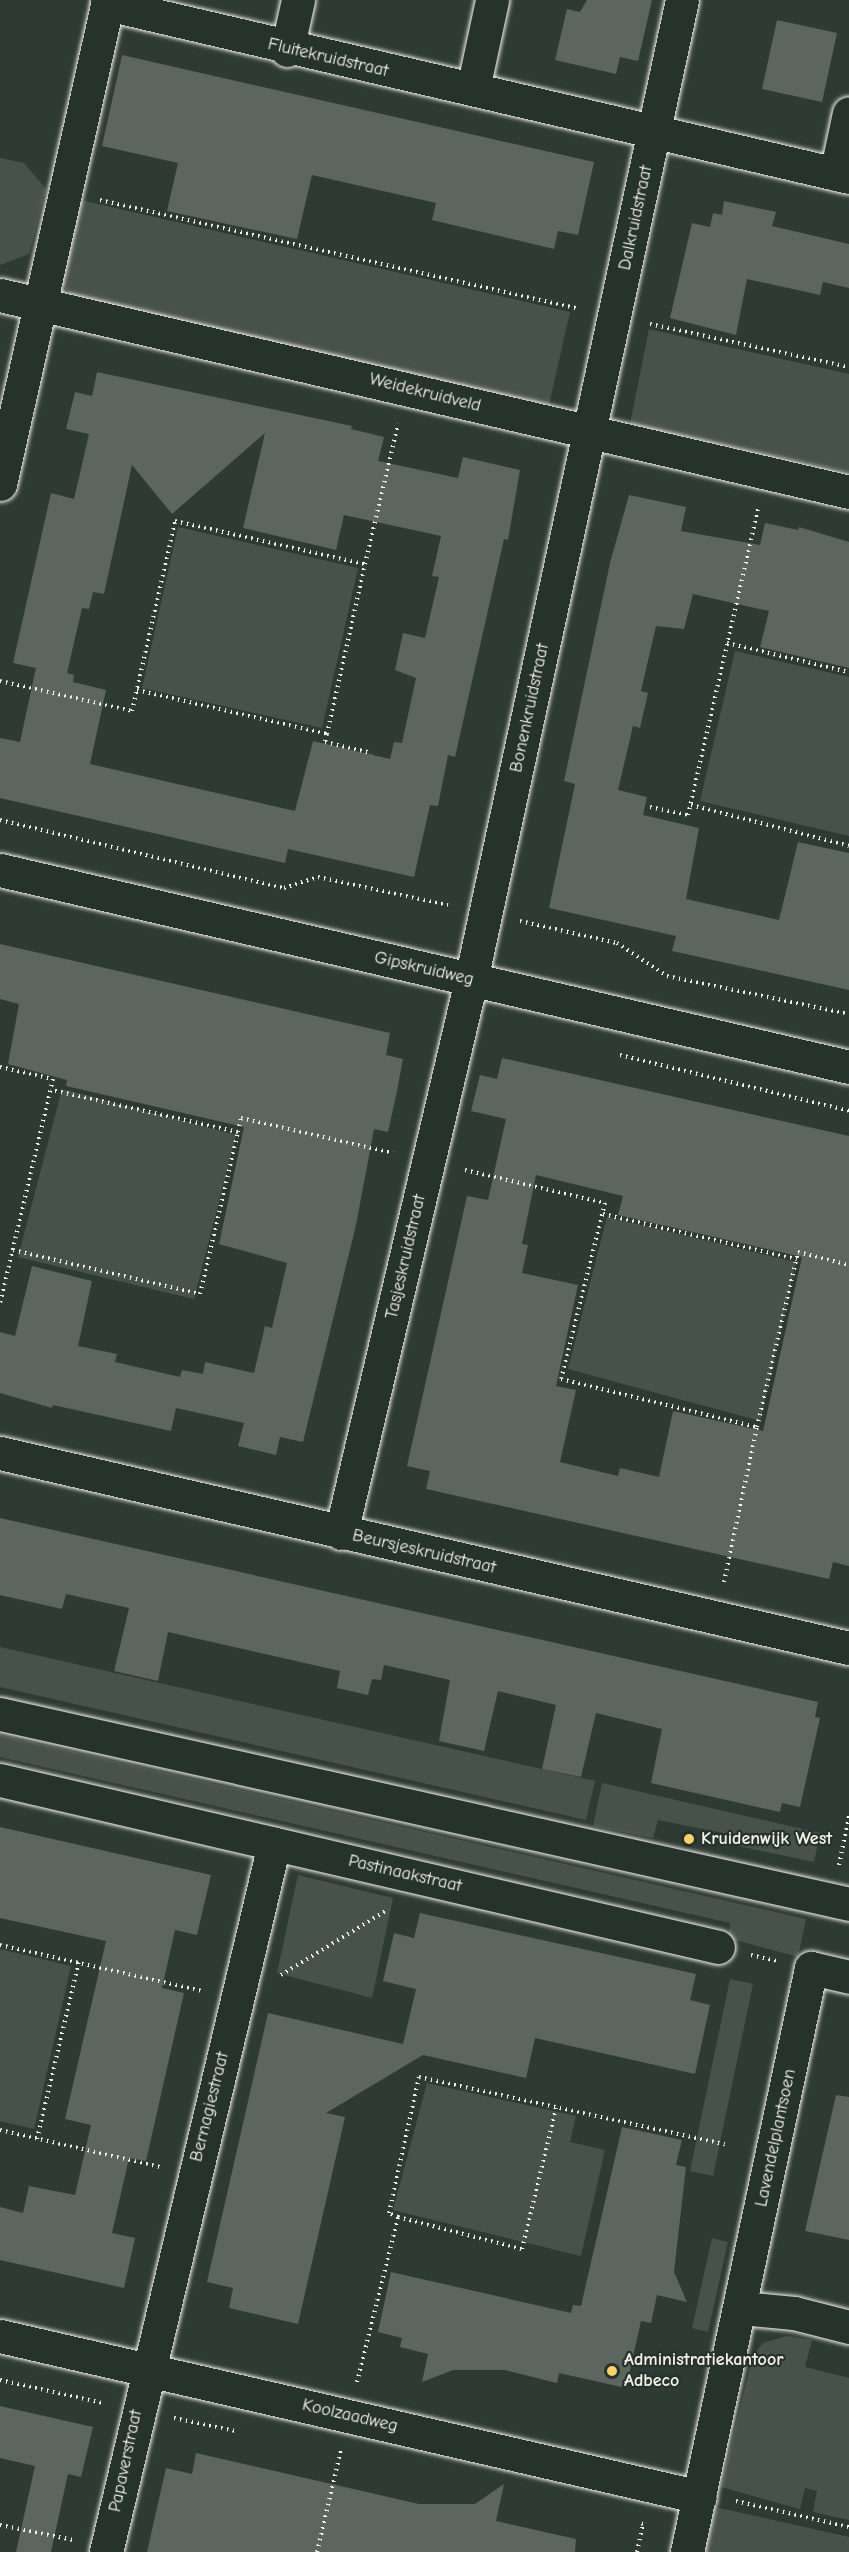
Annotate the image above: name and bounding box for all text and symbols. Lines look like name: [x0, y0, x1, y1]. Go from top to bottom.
street label: Fluitekruidstraat: [266, 34, 390, 82]
street label: Dalkruidstraat: [614, 164, 658, 272]
street label: Weidekruidveld: [367, 369, 483, 417]
street label: Bonenkruidstraat: [506, 641, 554, 775]
street label: Gipskruidweg: [372, 947, 476, 991]
street label: Tasjeskruidstraat: [381, 1193, 431, 1321]
street label: Beursjeskruidstraat: [350, 1525, 498, 1579]
place label: Kruidenwijk West: [701, 1828, 832, 1850]
marker: Kruidenwijk West: [682, 1832, 696, 1846]
street label: Pastinaakstraat: [346, 1850, 464, 1898]
street label: Bernagiestraat: [186, 2050, 234, 2164]
street label: Lavendelplantsoen: [751, 2067, 801, 2209]
place label: Administratiekantoor Adbeco: [624, 2350, 783, 2392]
marker: Administratiekantoor Adbeco: [605, 2364, 619, 2378]
street label: Koolzaadweg: [300, 2395, 400, 2437]
street label: Papaverstraat: [105, 2408, 147, 2514]

